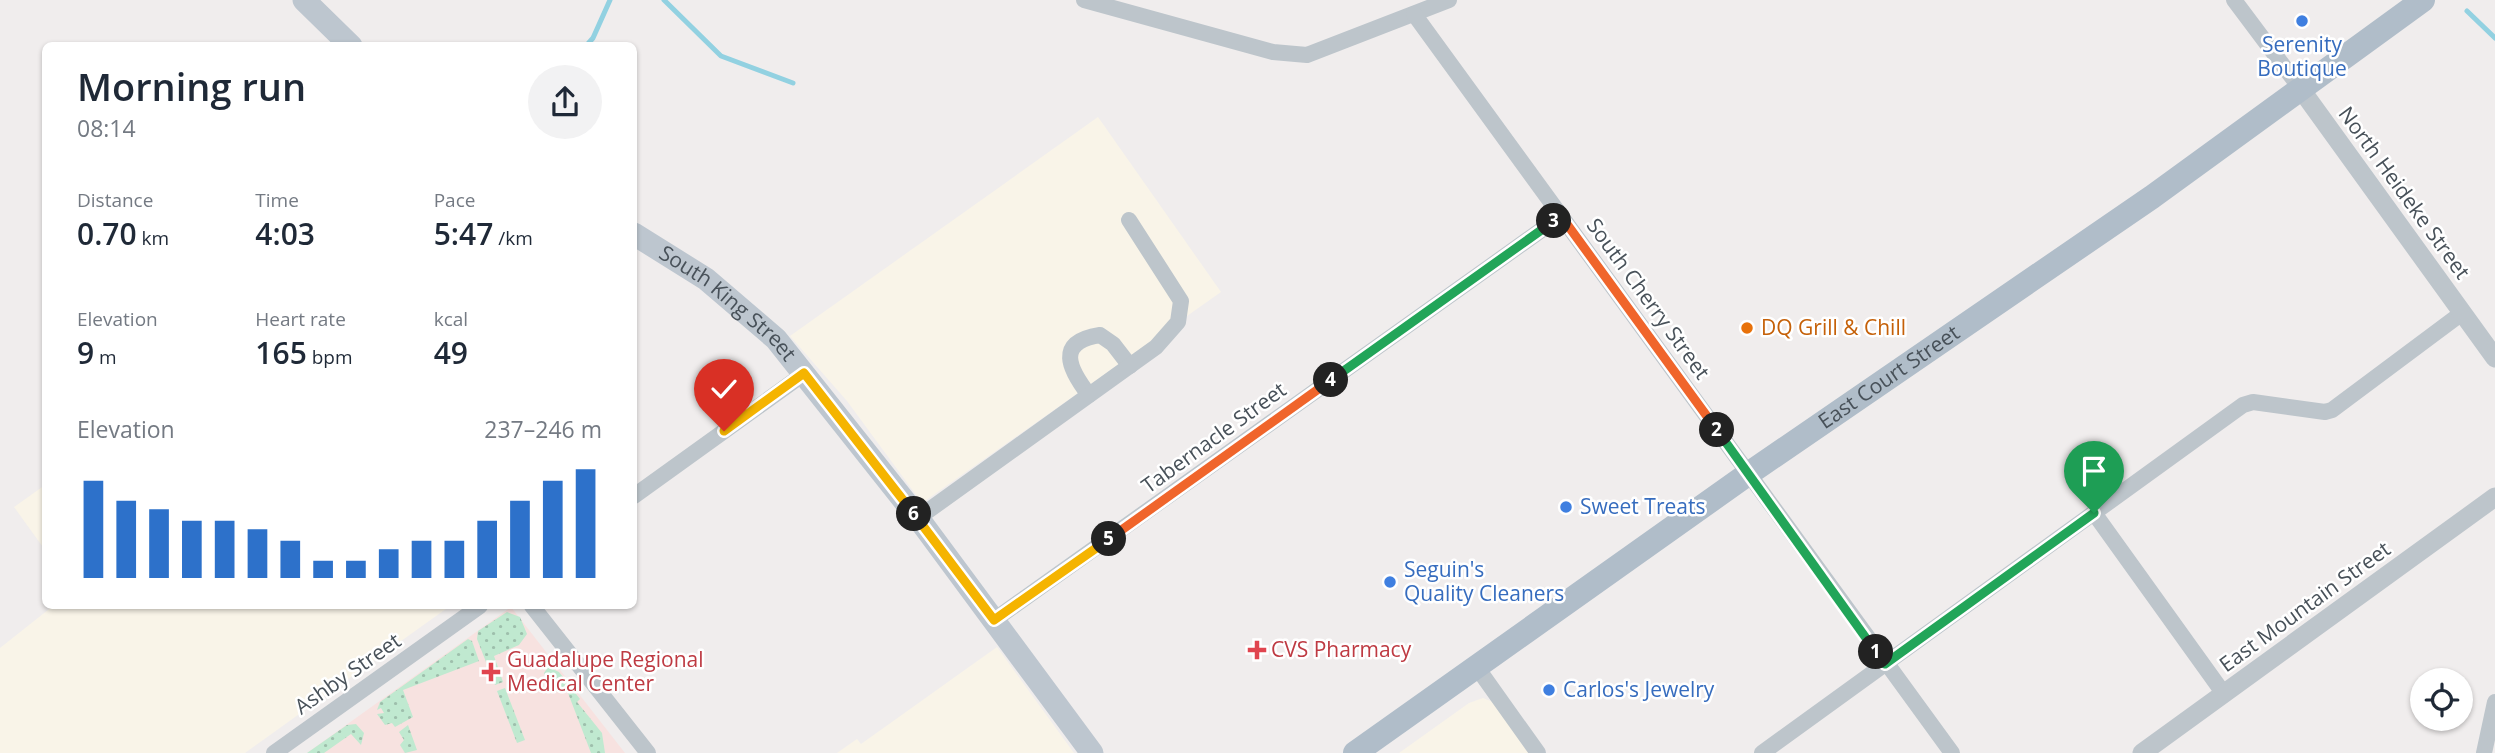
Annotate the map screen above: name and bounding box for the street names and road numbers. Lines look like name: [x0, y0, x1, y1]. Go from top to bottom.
street label: North Heideke Street: [2333, 100, 2477, 284]
street label: South Cherry Street: [1581, 212, 1717, 385]
street label: South King Street: [654, 238, 803, 366]
street label: East Court Street: [1812, 318, 1965, 435]
street label: Tabernacle Street: [1136, 375, 1291, 499]
street label: East Mountain Street: [2213, 535, 2396, 678]
street label: Ashby Street: [289, 626, 406, 720]

